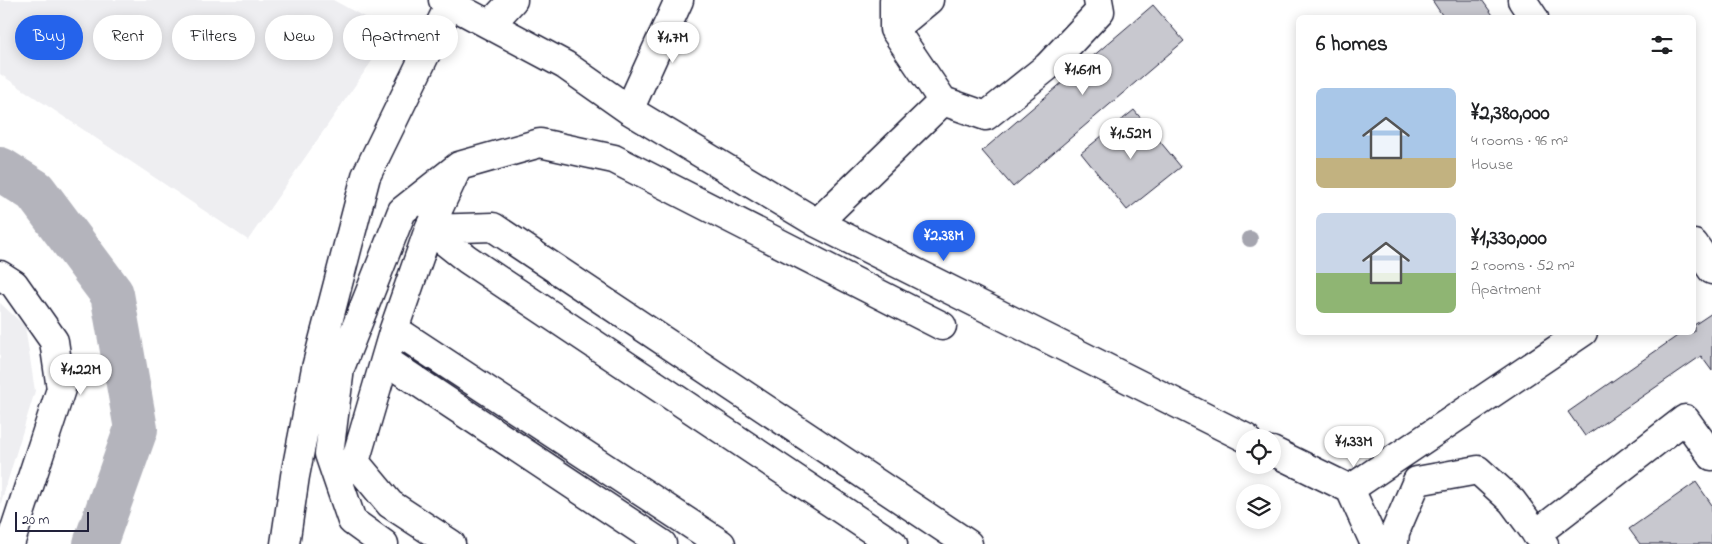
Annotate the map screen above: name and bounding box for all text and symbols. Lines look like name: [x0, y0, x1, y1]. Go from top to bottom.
chip: Buy: [15, 15, 83, 60]
chip: Rent: [93, 15, 162, 60]
chip: Filters: [172, 15, 255, 60]
chip: New: [265, 15, 333, 60]
chip: Apartment: [343, 15, 458, 60]
pin: ¥1.7M: [638, 22, 708, 64]
text: ¥1.7M: [658, 26, 688, 50]
text: 6 homes: [1316, 30, 1388, 60]
icon: filters: [1648, 31, 1676, 59]
pin: ¥1.61M: [1042, 54, 1124, 96]
text: ¥1.61M: [1065, 58, 1101, 82]
text: ¥2,380,000: [1471, 99, 1550, 129]
icon: home: [1356, 108, 1416, 168]
pin: ¥1.52M: [1090, 118, 1172, 160]
text: ¥1.52M: [1110, 122, 1152, 146]
text: 4 rooms · 96 m²: [1471, 129, 1568, 153]
text: House: [1471, 153, 1513, 177]
pin: ¥2.38M: [903, 220, 985, 262]
text: ¥2.38M: [924, 224, 964, 248]
text: ¥1,330,000: [1471, 224, 1547, 254]
icon: home: [1356, 233, 1416, 293]
text: 2 rooms · 52 m²: [1471, 254, 1575, 278]
text: Apartment: [1471, 278, 1541, 302]
pin: ¥1.22M: [40, 354, 122, 396]
text: ¥1.22M: [61, 358, 101, 382]
pin: ¥1.33M: [1313, 426, 1395, 468]
map controls: [1236, 429, 1281, 529]
button: locate: [1236, 429, 1281, 474]
text: ¥1.33M: [1335, 430, 1373, 454]
button: layers: [1236, 484, 1281, 529]
scale bar: [15, 509, 89, 532]
text: 20 m: [22, 510, 49, 531]

